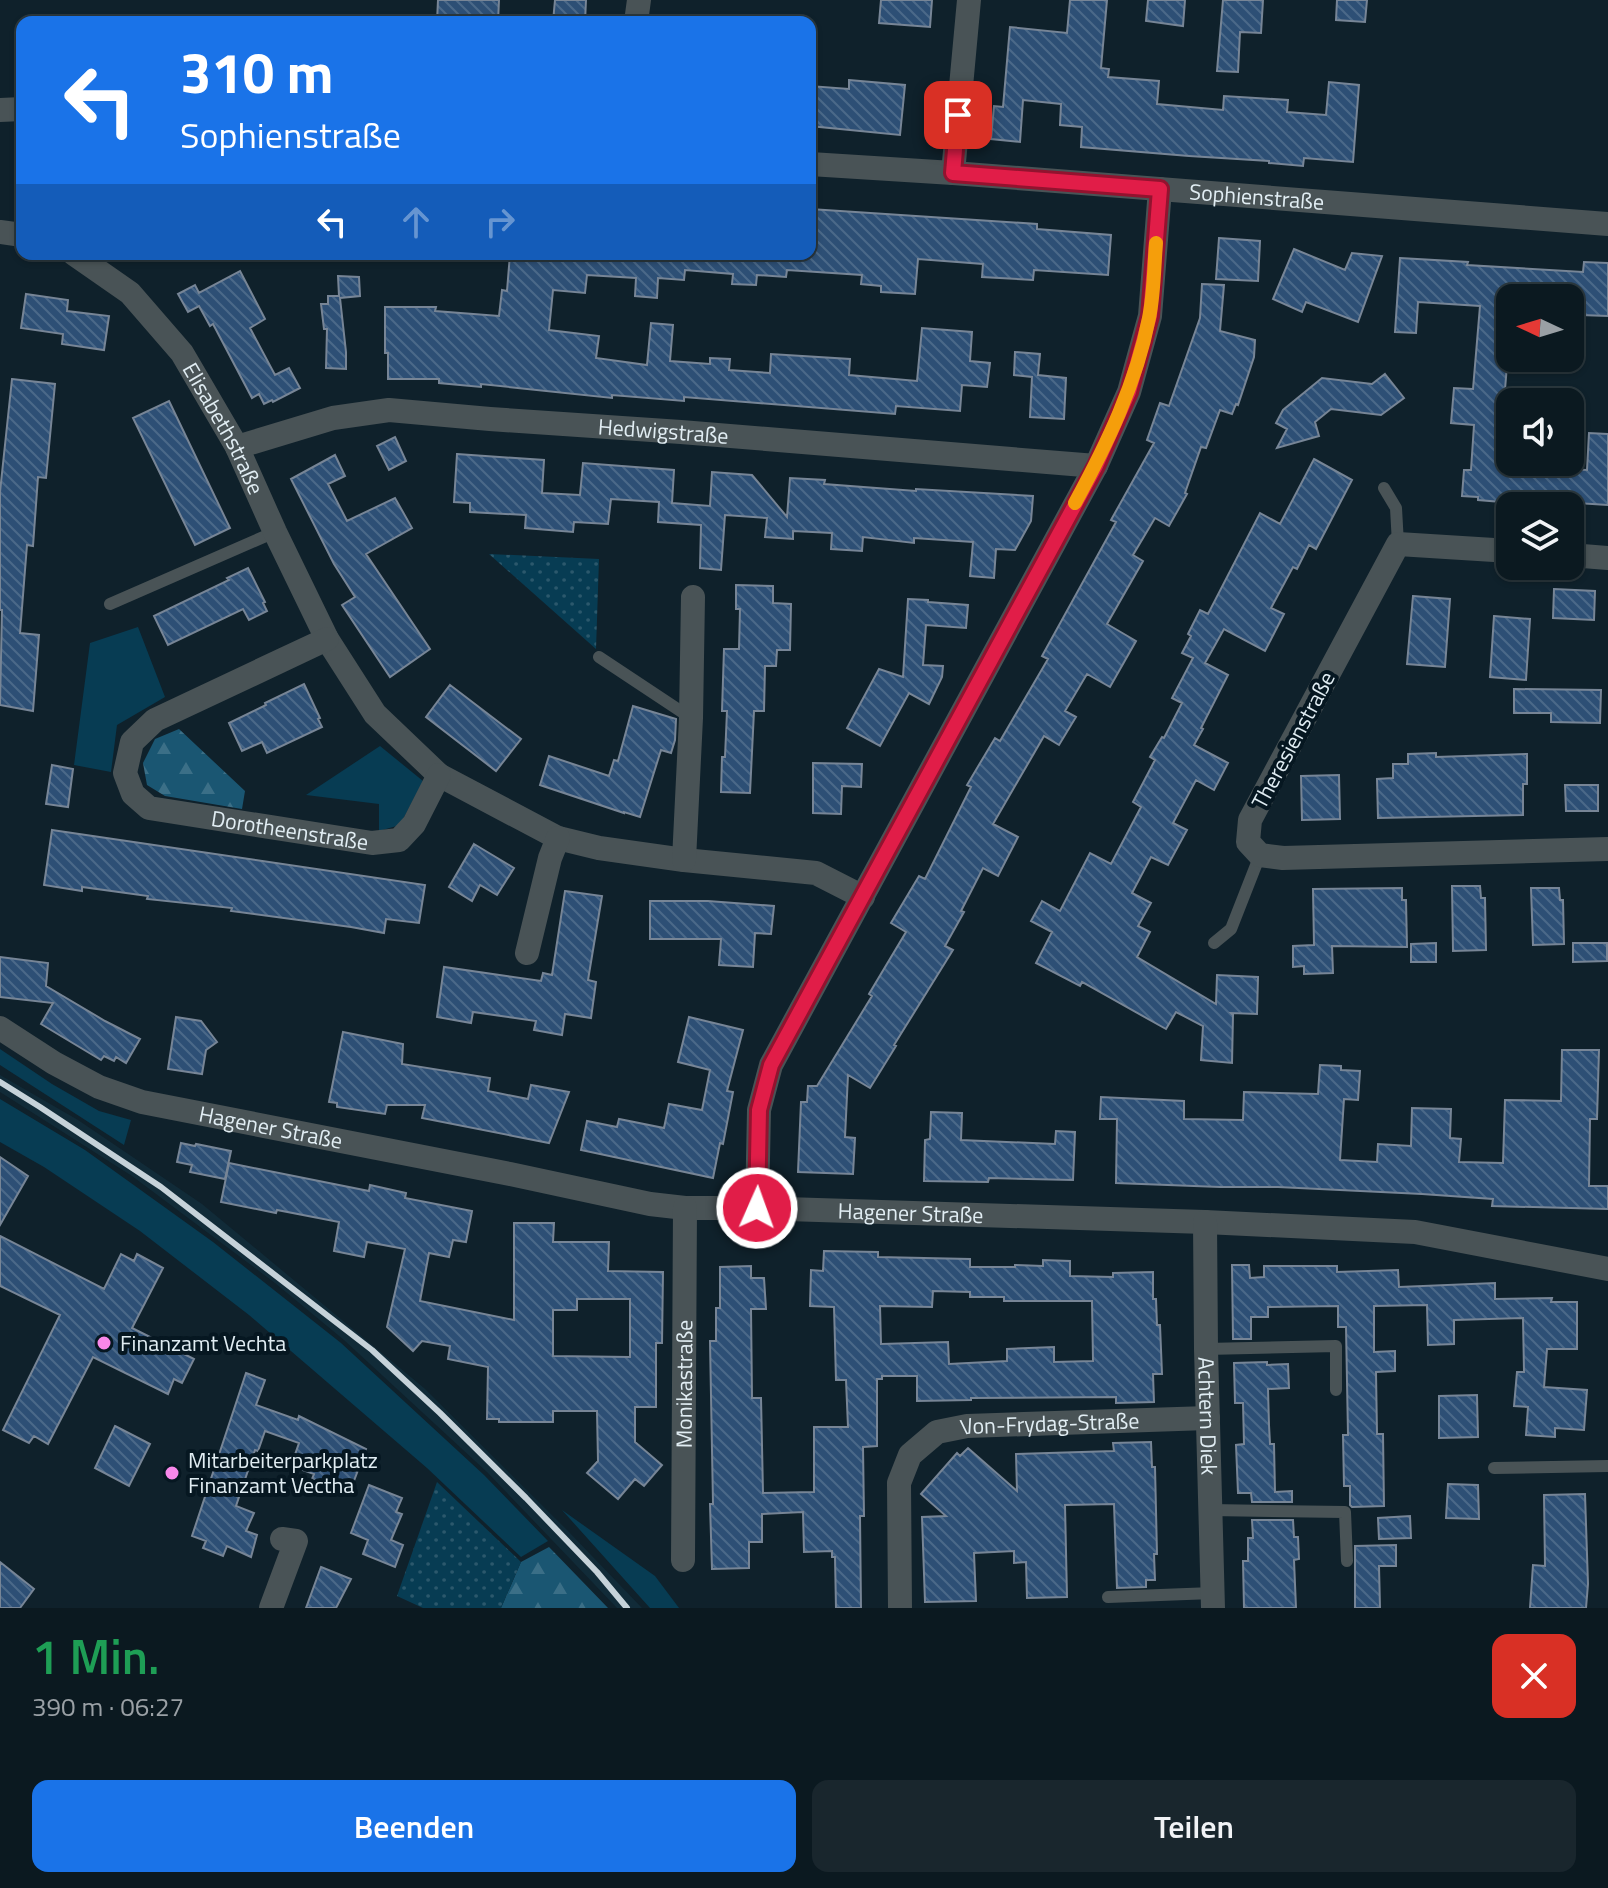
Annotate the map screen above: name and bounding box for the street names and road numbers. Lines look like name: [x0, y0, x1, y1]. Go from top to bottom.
street label: Sophienstraße: [1188, 174, 1325, 219]
street label: Elisabethstraße: [174, 356, 273, 500]
street label: Hedwigstraße: [597, 409, 730, 453]
street label: Theresienstraße: [1242, 665, 1344, 815]
street label: Dorotheenstraße: [209, 801, 371, 859]
street label: Hagener Straße: [196, 1097, 345, 1158]
street label: Hagener Straße: [837, 1194, 984, 1232]
street label: Monikastraße: [667, 1320, 701, 1448]
street label: Achtern Diek: [1189, 1356, 1226, 1476]
street label: Von-Frydag-Straße: [957, 1403, 1140, 1444]

